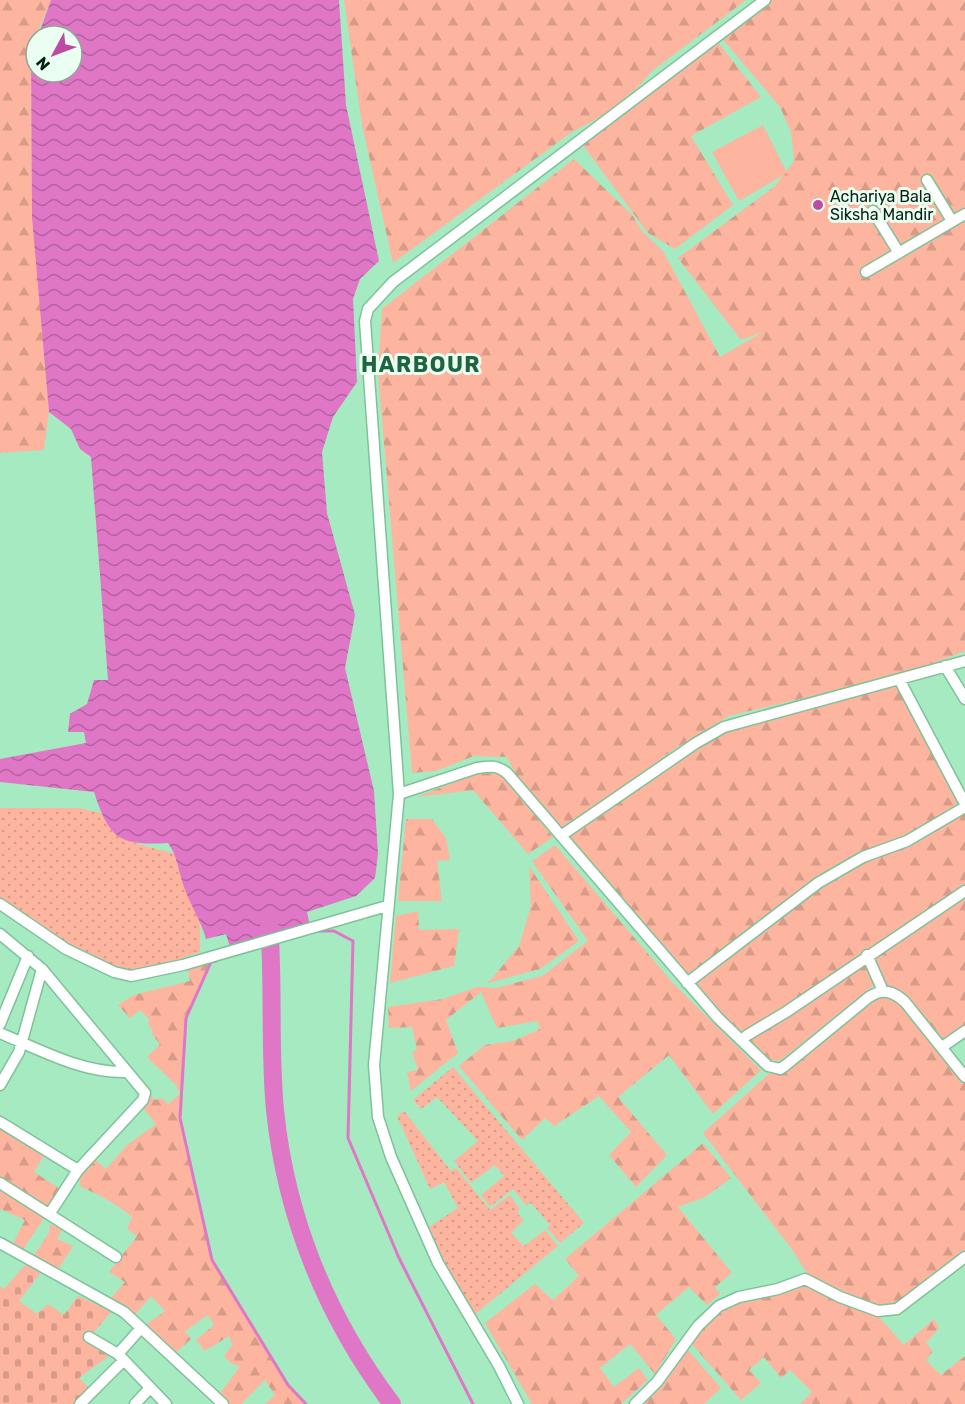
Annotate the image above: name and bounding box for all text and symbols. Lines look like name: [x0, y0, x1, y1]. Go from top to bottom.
north arrow: [24, 24, 84, 84]
text: N: [32, 53, 54, 74]
place label: Achariya Bala Siksha Mandir: [830, 187, 933, 224]
marker: Achariya Bala Siksha Mandir: [811, 198, 825, 212]
district label: HARBOUR: [361, 351, 481, 378]

